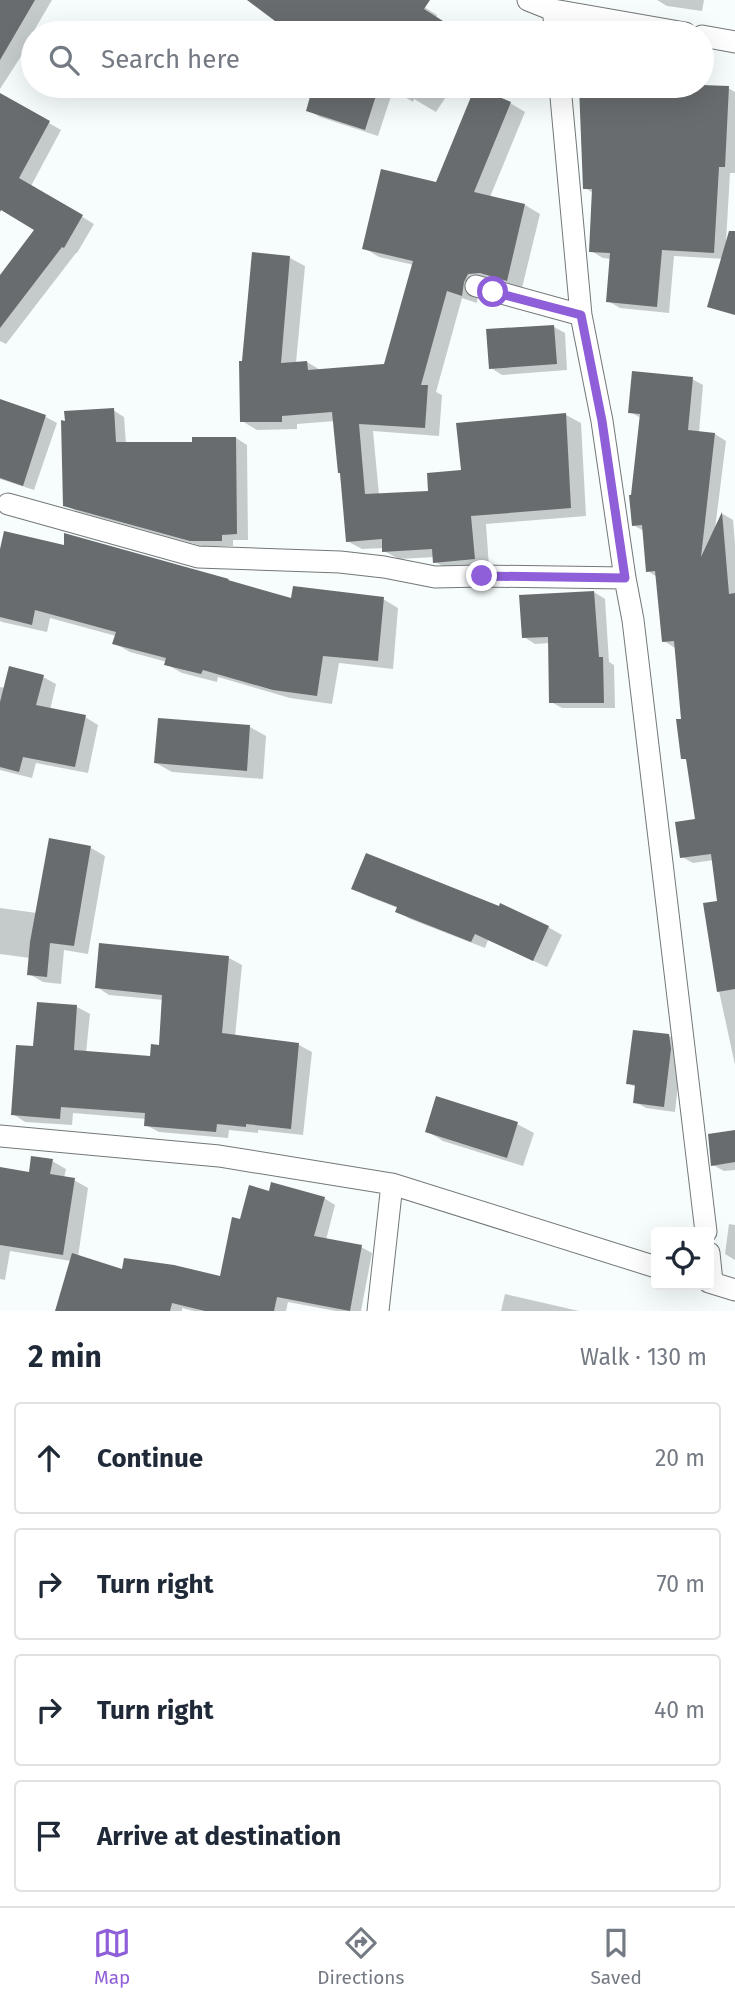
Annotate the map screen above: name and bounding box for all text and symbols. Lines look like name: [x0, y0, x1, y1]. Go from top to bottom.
search box: [21, 21, 714, 98]
icon: search: [45, 41, 83, 79]
text: Search here: [101, 44, 240, 75]
route start: [477, 276, 508, 307]
route end: [466, 560, 497, 591]
map controls: [651, 1227, 714, 1290]
button: locate: [651, 1227, 714, 1290]
text: 2 min: [28, 1339, 102, 1375]
text: Walk · 130 m: [580, 1343, 707, 1371]
icon: ahead: [30, 1439, 68, 1477]
text: Continue: [97, 1443, 203, 1474]
text: 20 m: [655, 1444, 705, 1472]
icon: right: [30, 1565, 68, 1603]
text: Turn right: [97, 1569, 214, 1600]
text: 70 m: [656, 1570, 705, 1598]
icon: right: [30, 1691, 68, 1729]
text: Turn right: [97, 1695, 214, 1726]
text: 40 m: [654, 1696, 705, 1724]
icon: arrive: [30, 1817, 68, 1855]
text: Arrive at destination: [97, 1821, 341, 1852]
tab: Map: [93, 1924, 131, 1989]
tab: Directions: [317, 1924, 404, 1989]
tab: Saved: [591, 1924, 642, 1989]

